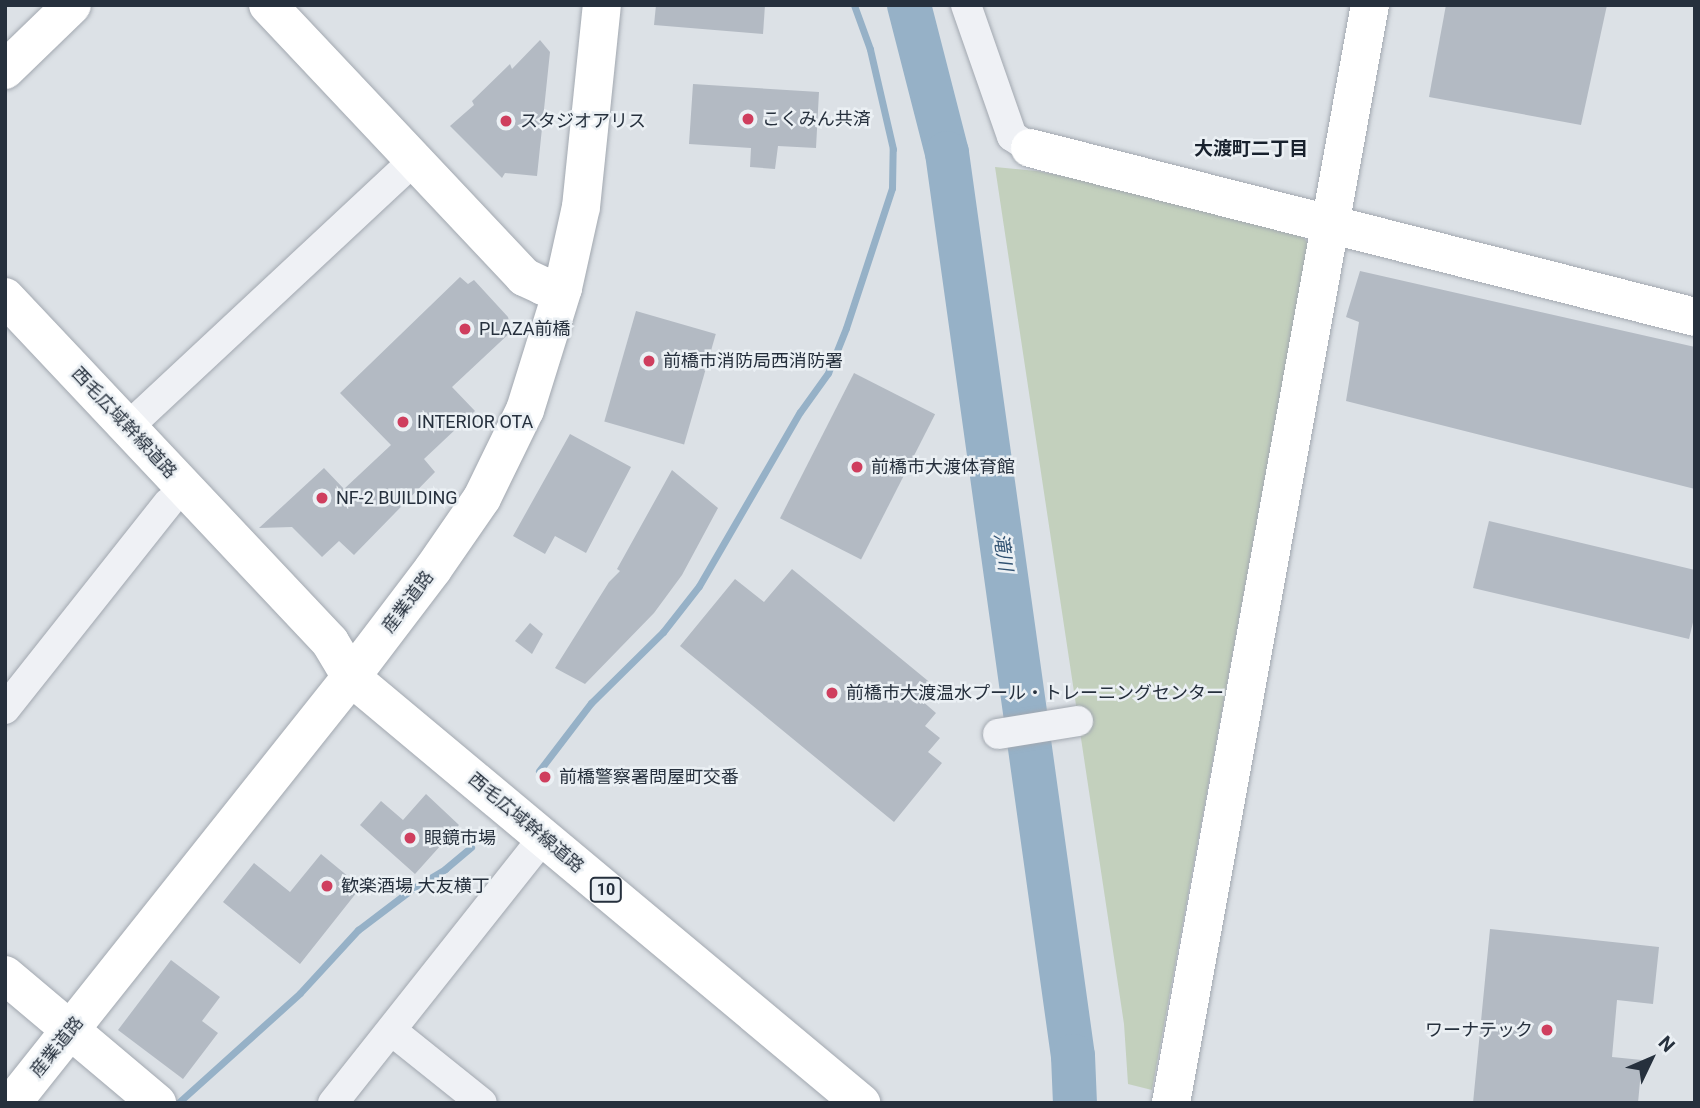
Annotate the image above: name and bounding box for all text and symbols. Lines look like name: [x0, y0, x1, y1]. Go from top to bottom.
place label: こくみん共済: [762, 108, 870, 130]
place label: スタジオアリス: [520, 110, 646, 132]
marker: こくみん共済: [740, 111, 756, 127]
marker: スタジオアリス: [498, 113, 514, 129]
district label: 大渡町二丁目: [1194, 138, 1308, 160]
place label: PLAZA前橋: [479, 318, 571, 340]
marker: PLAZA前橋: [457, 321, 473, 337]
place label: 前橋市消防局西消防署: [663, 350, 843, 372]
marker: 前橋市消防局西消防署: [641, 353, 657, 369]
street label: 西毛広域幹線道路: [67, 363, 181, 483]
place label: INTERIOR OTA: [417, 411, 533, 433]
marker: INTERIOR OTA: [395, 414, 411, 430]
place label: 前橋市大渡体育館: [871, 456, 1015, 478]
marker: 前橋市大渡体育館: [849, 459, 865, 475]
place label: NF-2 BUILDING: [336, 487, 458, 509]
marker: NF-2 BUILDING: [314, 490, 330, 506]
water label: 滝川: [989, 532, 1017, 572]
street label: 産業道路: [378, 567, 438, 637]
place label: 前橋市大渡温水プール・トレーニングセンター: [846, 682, 1224, 704]
marker: 前橋市大渡温水プール・トレーニングセンター: [824, 685, 840, 701]
place label: 前橋警察署問屋町交番: [559, 766, 739, 788]
street label: 西毛広域幹線道路: [464, 768, 588, 878]
marker: 前橋警察署問屋町交番: [537, 769, 553, 785]
place label: 眼鏡市場: [424, 827, 496, 849]
marker: 眼鏡市場: [402, 830, 418, 846]
place label: 歓楽酒場 大友横丁: [341, 875, 489, 897]
road number: 10: [588, 877, 624, 902]
marker: 歓楽酒場 大友横丁: [319, 878, 335, 894]
street label: 産業道路: [26, 1012, 88, 1082]
place label: ワーナテック: [1425, 1019, 1533, 1041]
marker: ワーナテック: [1539, 1022, 1555, 1038]
north arrow: [1616, 1024, 1686, 1094]
text: N: [1654, 1031, 1679, 1057]

